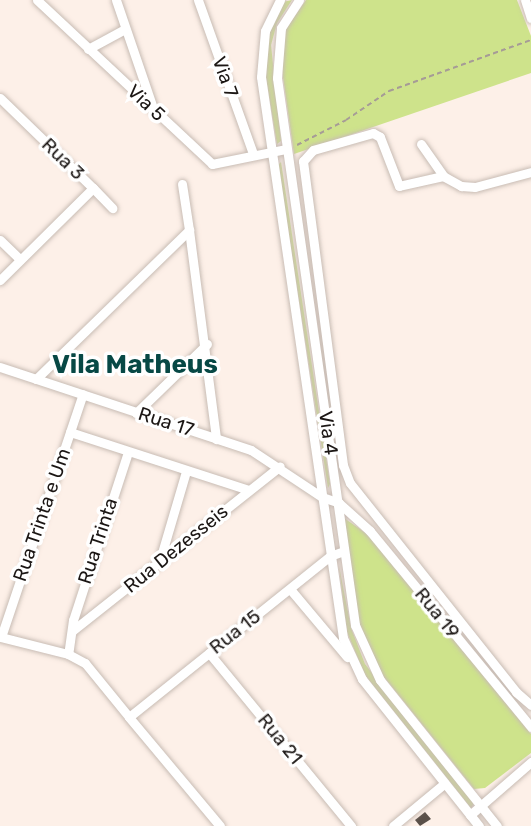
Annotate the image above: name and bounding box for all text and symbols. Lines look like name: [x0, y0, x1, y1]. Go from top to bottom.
street label: Via 7: [207, 53, 243, 101]
street label: Via 5: [122, 80, 170, 126]
street label: Rua 3: [37, 133, 89, 185]
district label: Vila Matheus: [52, 349, 218, 381]
street label: Rua 17: [135, 402, 197, 442]
street label: Via 4: [314, 410, 342, 456]
street label: Rua Trinta e Um: [8, 445, 76, 585]
street label: Rua Trinta: [73, 495, 123, 587]
street label: Rua Dezesseis: [119, 500, 233, 598]
street label: Rua 19: [410, 583, 464, 643]
street label: Rua 15: [205, 605, 265, 659]
street label: Rua 21: [253, 709, 307, 769]

